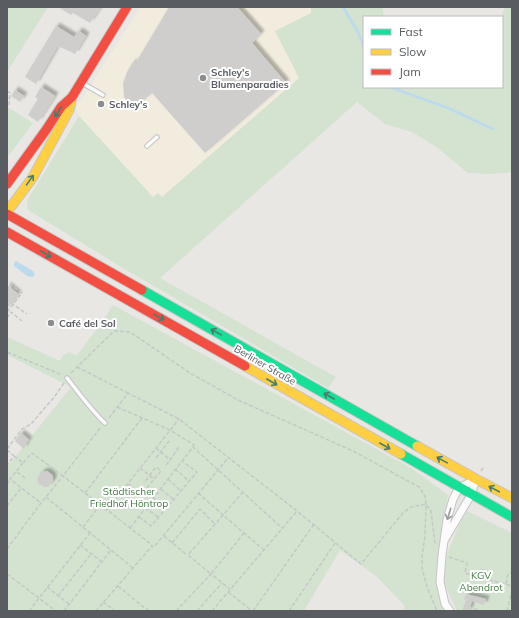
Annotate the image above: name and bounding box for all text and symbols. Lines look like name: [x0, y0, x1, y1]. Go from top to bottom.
legend: [363, 16, 503, 88]
text: Fast: [399, 24, 423, 39]
text: Slow: [399, 44, 427, 59]
text: Jam: [399, 64, 421, 79]
place label: Schley's Blumenparadies: [211, 66, 289, 91]
marker: Schley's Blumenparadies: [198, 73, 208, 83]
place label: Schley's: [109, 98, 147, 111]
marker: Schley's: [96, 99, 106, 109]
one-way arrow: [53, 106, 61, 118]
one-way arrow: [26, 175, 34, 186]
one-way arrow: [39, 250, 51, 258]
one-way arrow: [153, 314, 165, 322]
place label: Café del Sol: [59, 317, 116, 330]
marker: Café del Sol: [46, 318, 56, 328]
one-way arrow: [211, 327, 223, 335]
street label: Berliner Straße: [232, 342, 298, 388]
one-way arrow: [266, 378, 278, 386]
one-way arrow: [323, 392, 335, 400]
one-way arrow: [379, 442, 391, 450]
one-way arrow: [437, 456, 449, 464]
one-way arrow: [488, 484, 500, 492]
park label: Städtischer Friedhof Höntrop: [90, 485, 168, 510]
one-way arrow: [445, 507, 452, 520]
park label: KGV Abendrot: [459, 569, 503, 594]

